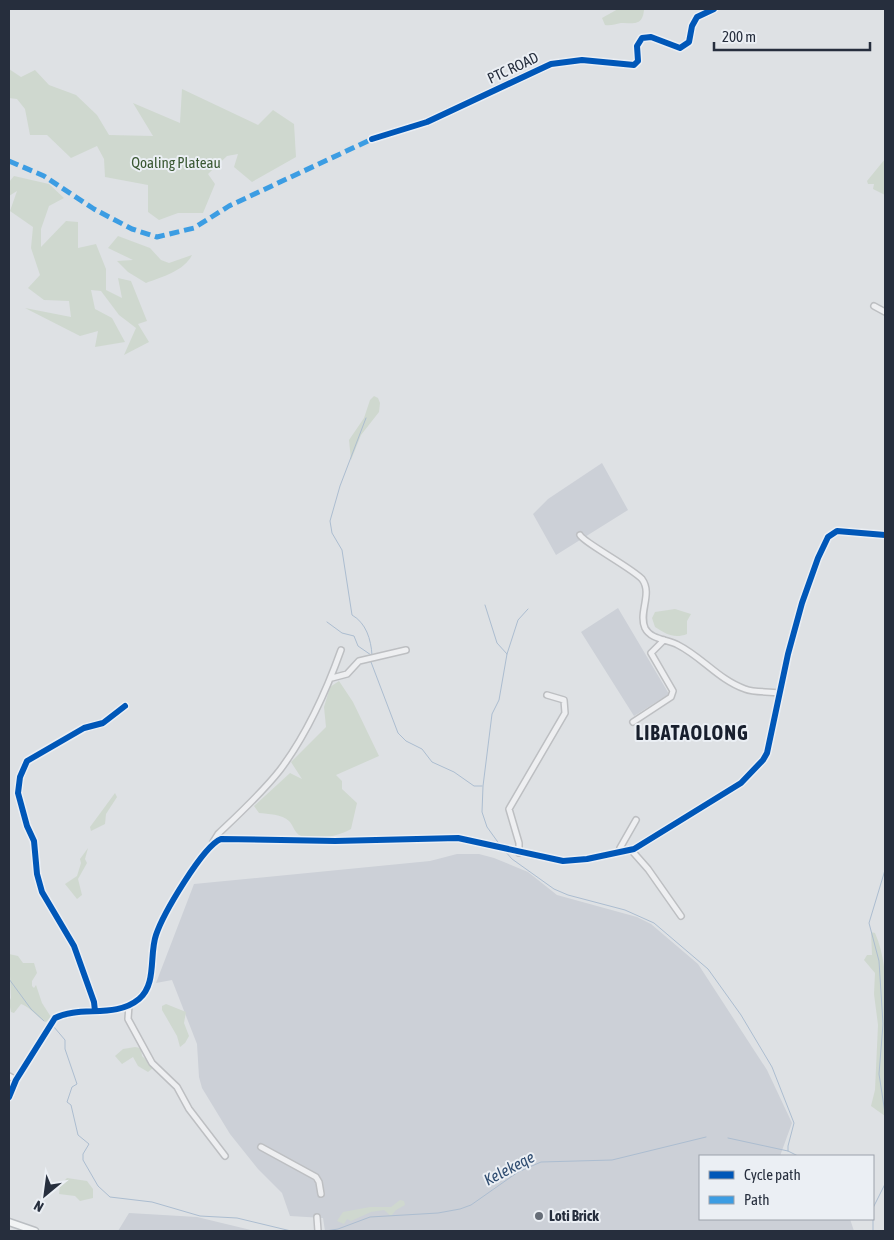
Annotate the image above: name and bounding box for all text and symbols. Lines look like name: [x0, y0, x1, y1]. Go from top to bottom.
scale bar: [714, 20, 870, 52]
text: 200 m: [722, 28, 756, 45]
street label: PTC ROAD: [485, 48, 541, 87]
park label: Qoaling Plateau: [131, 154, 221, 171]
district label: LIBATAOLONG: [635, 721, 749, 744]
water label: Kelekeqe: [481, 1147, 538, 1190]
legend: [699, 1155, 874, 1220]
text: Cycle path: [744, 1166, 801, 1183]
north arrow: [20, 1170, 70, 1220]
text: Path: [744, 1191, 770, 1208]
text: N: [31, 1197, 46, 1215]
place label: Loti Brick: [549, 1207, 599, 1224]
marker: Loti Brick: [533, 1210, 545, 1222]

